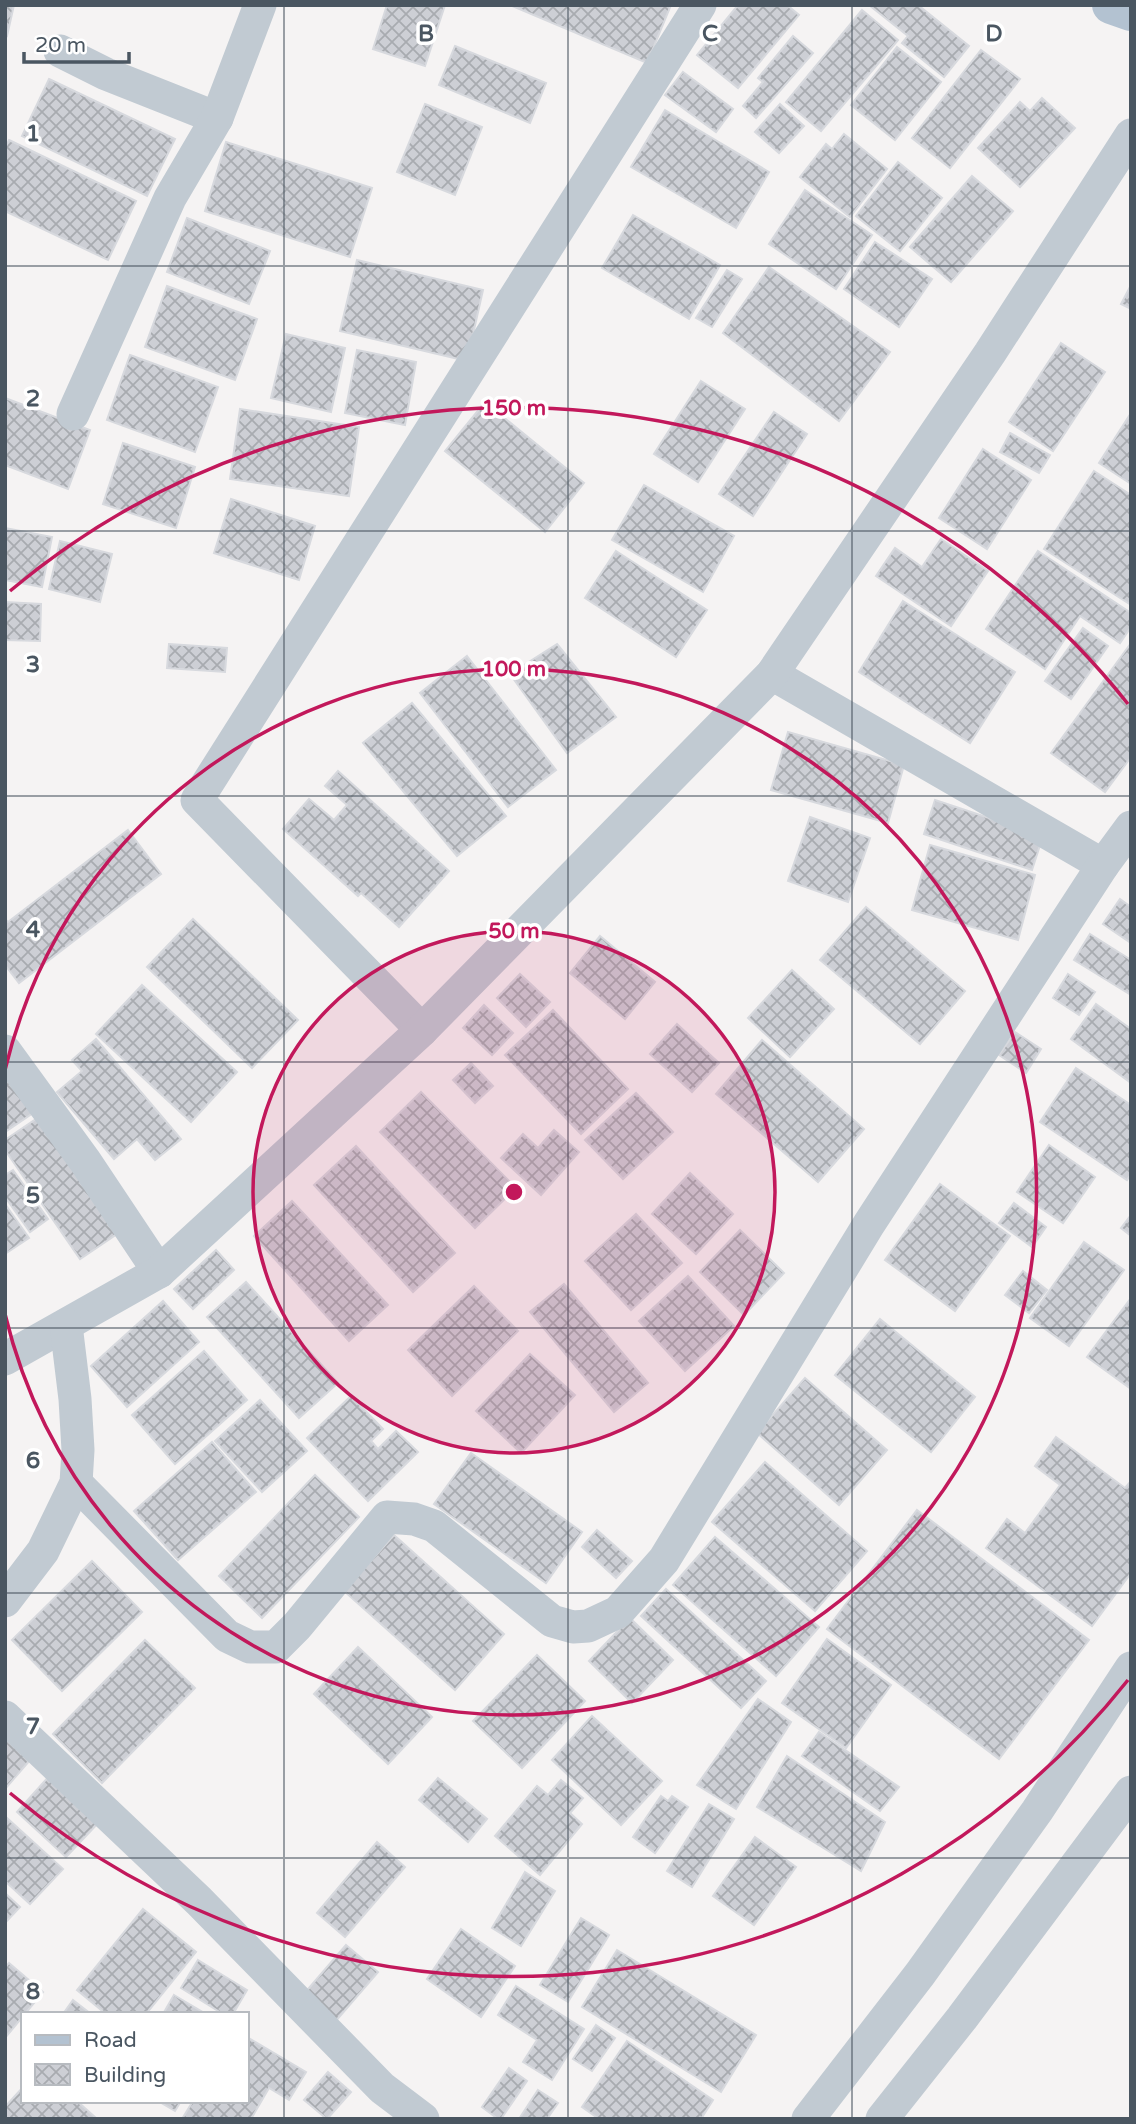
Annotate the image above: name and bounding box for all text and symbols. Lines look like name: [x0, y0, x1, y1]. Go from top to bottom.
text: B: [418, 20, 434, 48]
text: C: [702, 20, 718, 48]
text: D: [985, 20, 1003, 48]
scale bar: [24, 21, 130, 65]
text: 20 m: [35, 33, 86, 58]
text: 1: [26, 120, 40, 148]
text: 2: [26, 385, 40, 413]
text: 150 m: [482, 396, 546, 421]
text: 3: [26, 651, 40, 679]
text: 100 m: [482, 657, 546, 682]
text: 4: [26, 916, 41, 944]
text: 50 m: [488, 919, 540, 944]
centre of rings: [502, 1180, 526, 1204]
text: 5: [26, 1182, 40, 1210]
text: 6: [26, 1447, 40, 1475]
text: 7: [26, 1713, 40, 1741]
text: 8: [26, 1978, 40, 2006]
legend: [21, 2012, 248, 2103]
text: Road: [84, 2028, 137, 2053]
text: Building: [84, 2063, 166, 2088]

